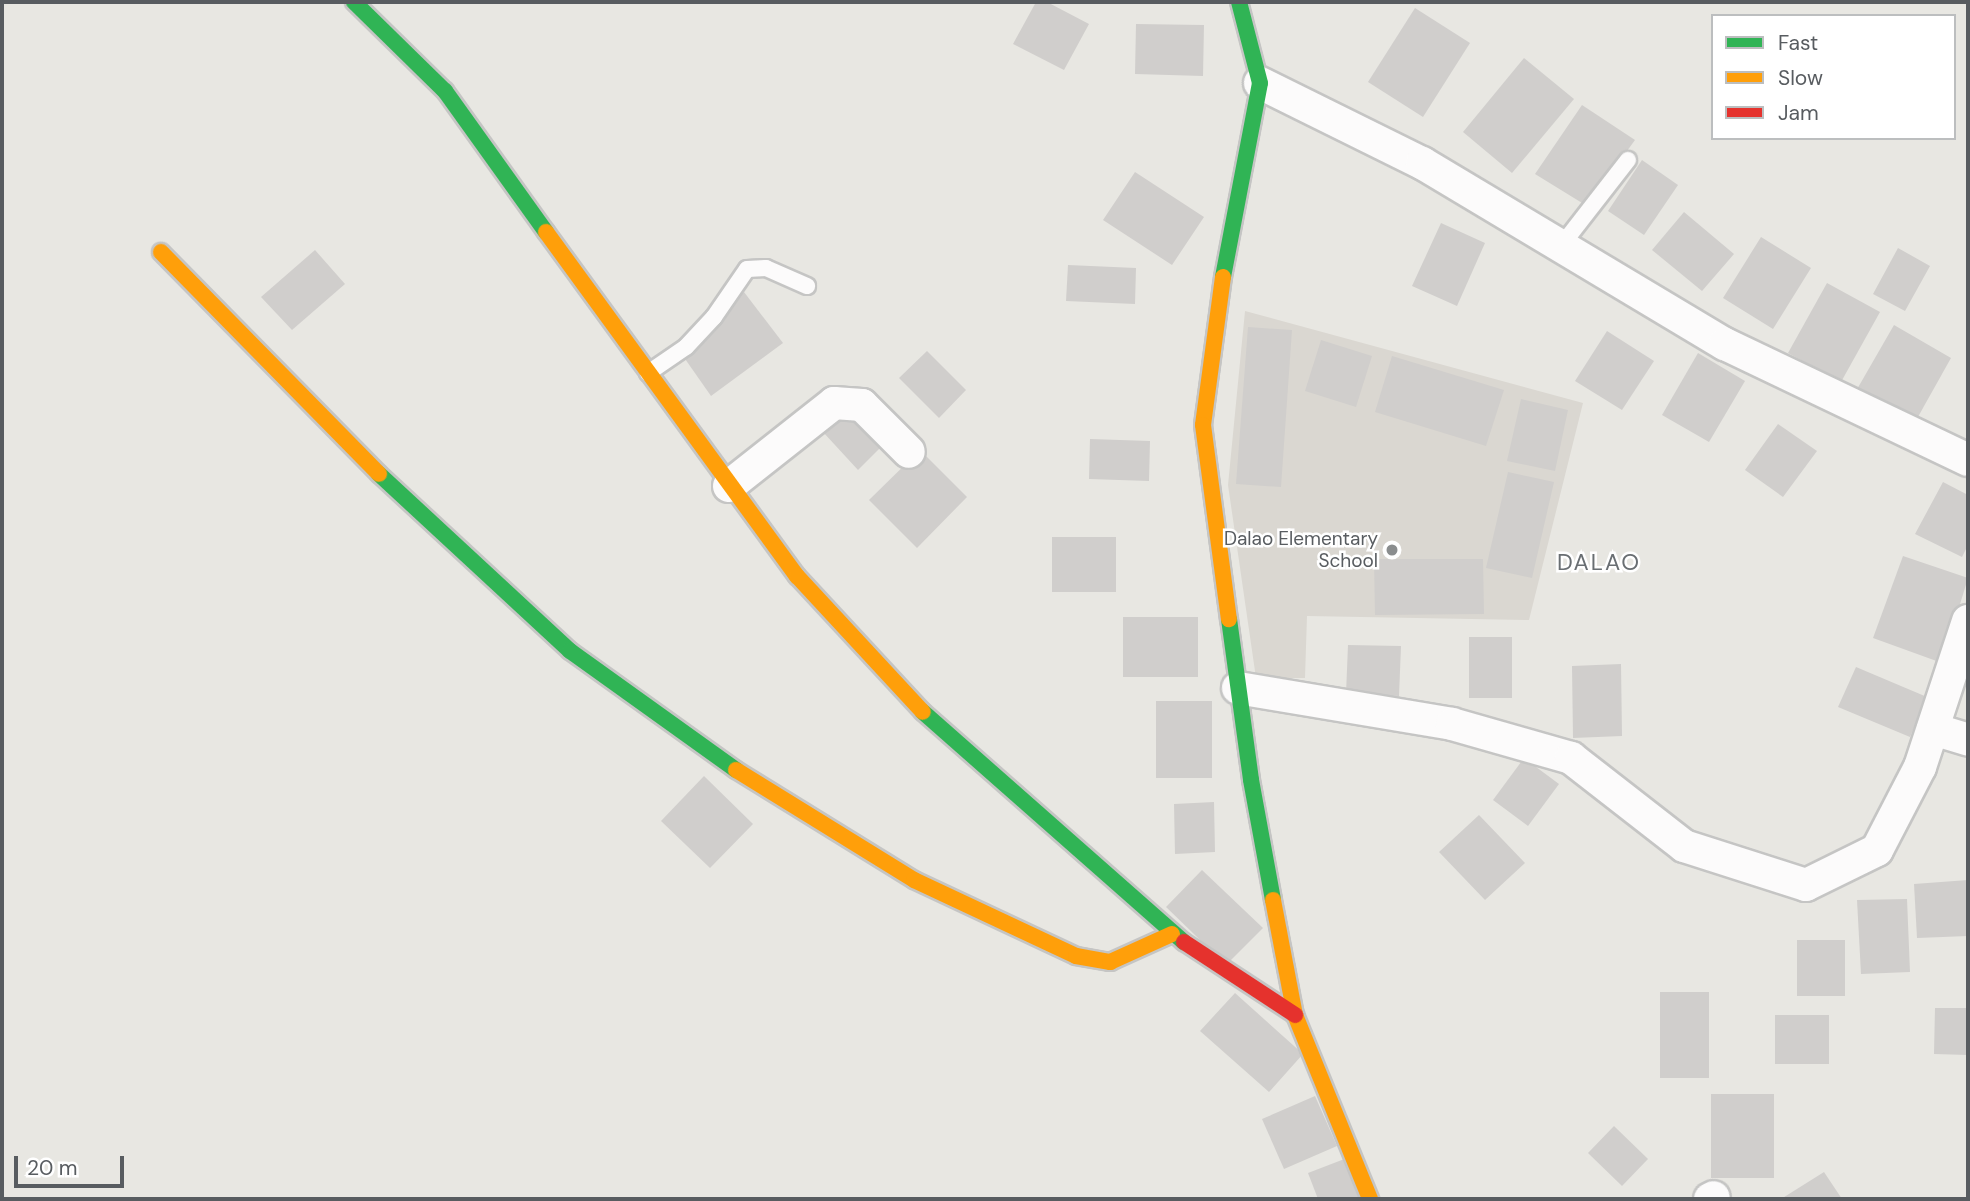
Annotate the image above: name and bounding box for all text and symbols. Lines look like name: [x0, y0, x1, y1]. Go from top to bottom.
legend: [1711, 14, 1956, 140]
text: Fast: [1778, 29, 1818, 57]
text: Slow: [1778, 64, 1823, 92]
text: Jam: [1778, 99, 1819, 127]
place label: Dalao Elementary School: [1224, 528, 1378, 572]
marker: Dalao Elementary School: [1384, 542, 1400, 558]
district label: DALAO: [1558, 548, 1640, 576]
scale bar: [18, 1142, 128, 1186]
text: 20 m: [27, 1154, 78, 1182]

